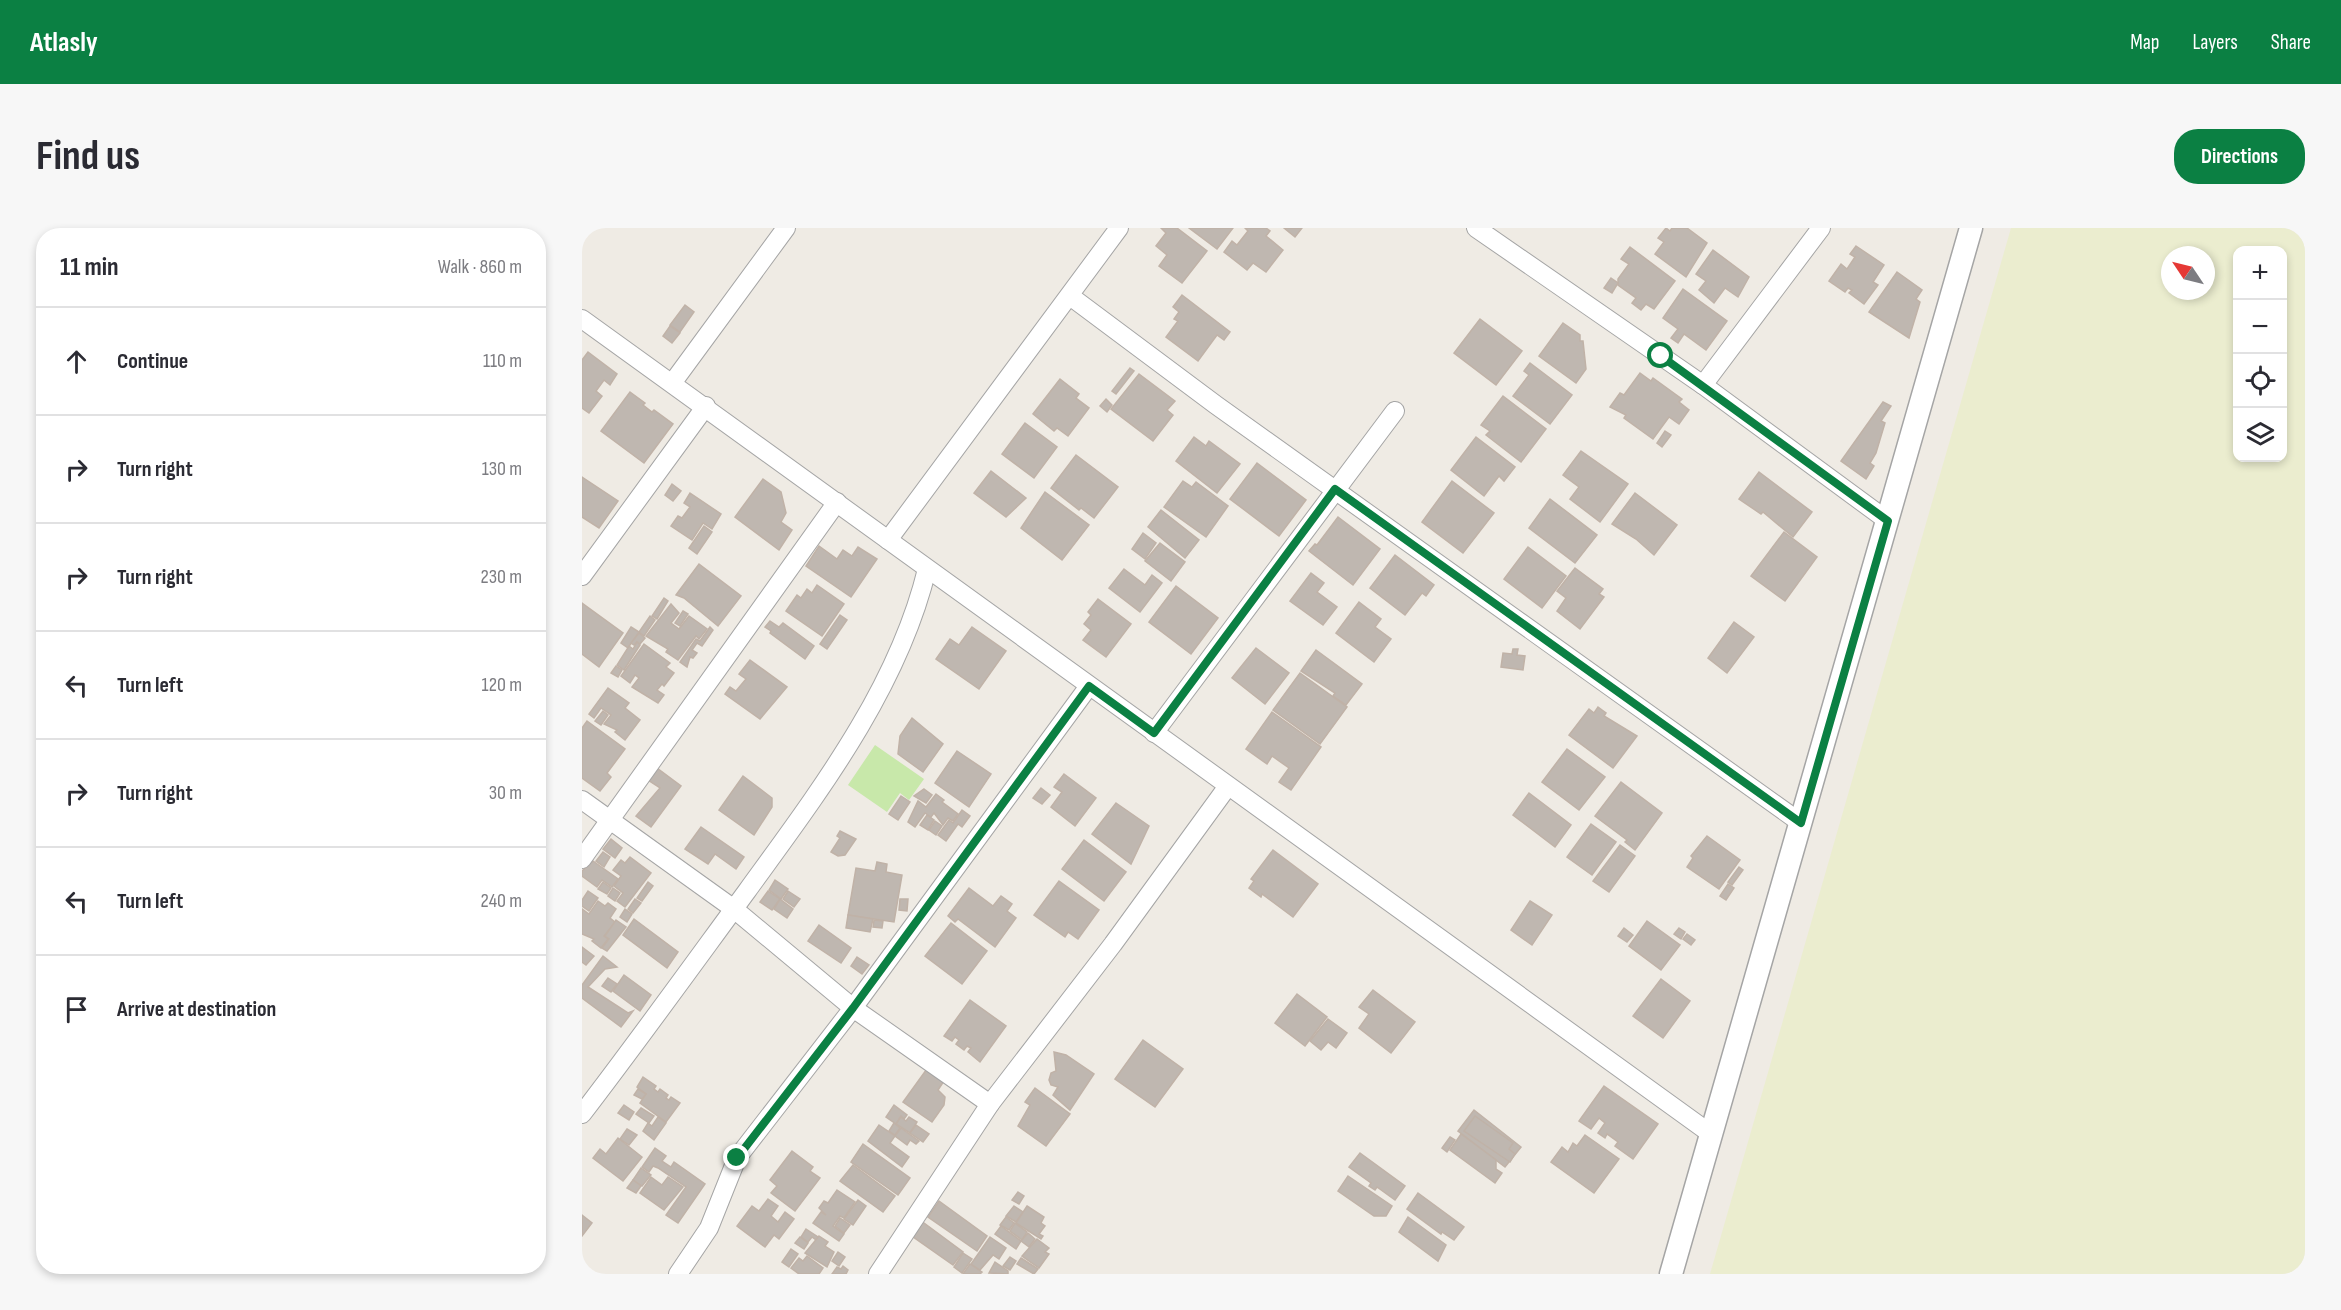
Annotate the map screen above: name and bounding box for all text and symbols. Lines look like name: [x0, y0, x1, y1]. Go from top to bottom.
text: Atlasly: [30, 26, 98, 59]
text: Map: [2130, 30, 2159, 55]
text: Layers: [2192, 30, 2238, 55]
text: Share: [2271, 30, 2311, 55]
button: Directions: [2174, 129, 2305, 184]
text: Find us: [36, 131, 140, 182]
north arrow: [2161, 246, 2215, 300]
map controls: [2233, 246, 2287, 462]
button: +: [2233, 246, 2287, 300]
text: 11 min: [60, 252, 119, 283]
text: Walk · 860 m: [438, 255, 522, 279]
button: −: [2233, 300, 2287, 354]
route start: [1647, 342, 1673, 368]
icon: ahead: [60, 345, 93, 378]
text: Continue: [117, 348, 188, 375]
text: 110 m: [483, 349, 522, 373]
button: locate: [2233, 354, 2287, 408]
button: layers: [2233, 408, 2287, 462]
icon: right: [60, 453, 93, 486]
text: Turn right: [117, 456, 193, 483]
text: 130 m: [482, 457, 522, 481]
icon: right: [60, 561, 93, 594]
text: Turn right: [117, 564, 193, 591]
text: 230 m: [480, 565, 522, 589]
icon: left: [60, 669, 93, 702]
text: Turn left: [117, 672, 183, 699]
text: 120 m: [482, 673, 522, 697]
icon: right: [60, 777, 93, 810]
text: Turn right: [117, 780, 193, 807]
text: 30 m: [489, 781, 522, 805]
icon: left: [60, 885, 93, 918]
text: Turn left: [117, 888, 183, 915]
text: 240 m: [481, 889, 522, 913]
icon: arrive: [60, 993, 93, 1026]
text: Arrive at destination: [117, 996, 276, 1023]
route end: [723, 1144, 749, 1170]

